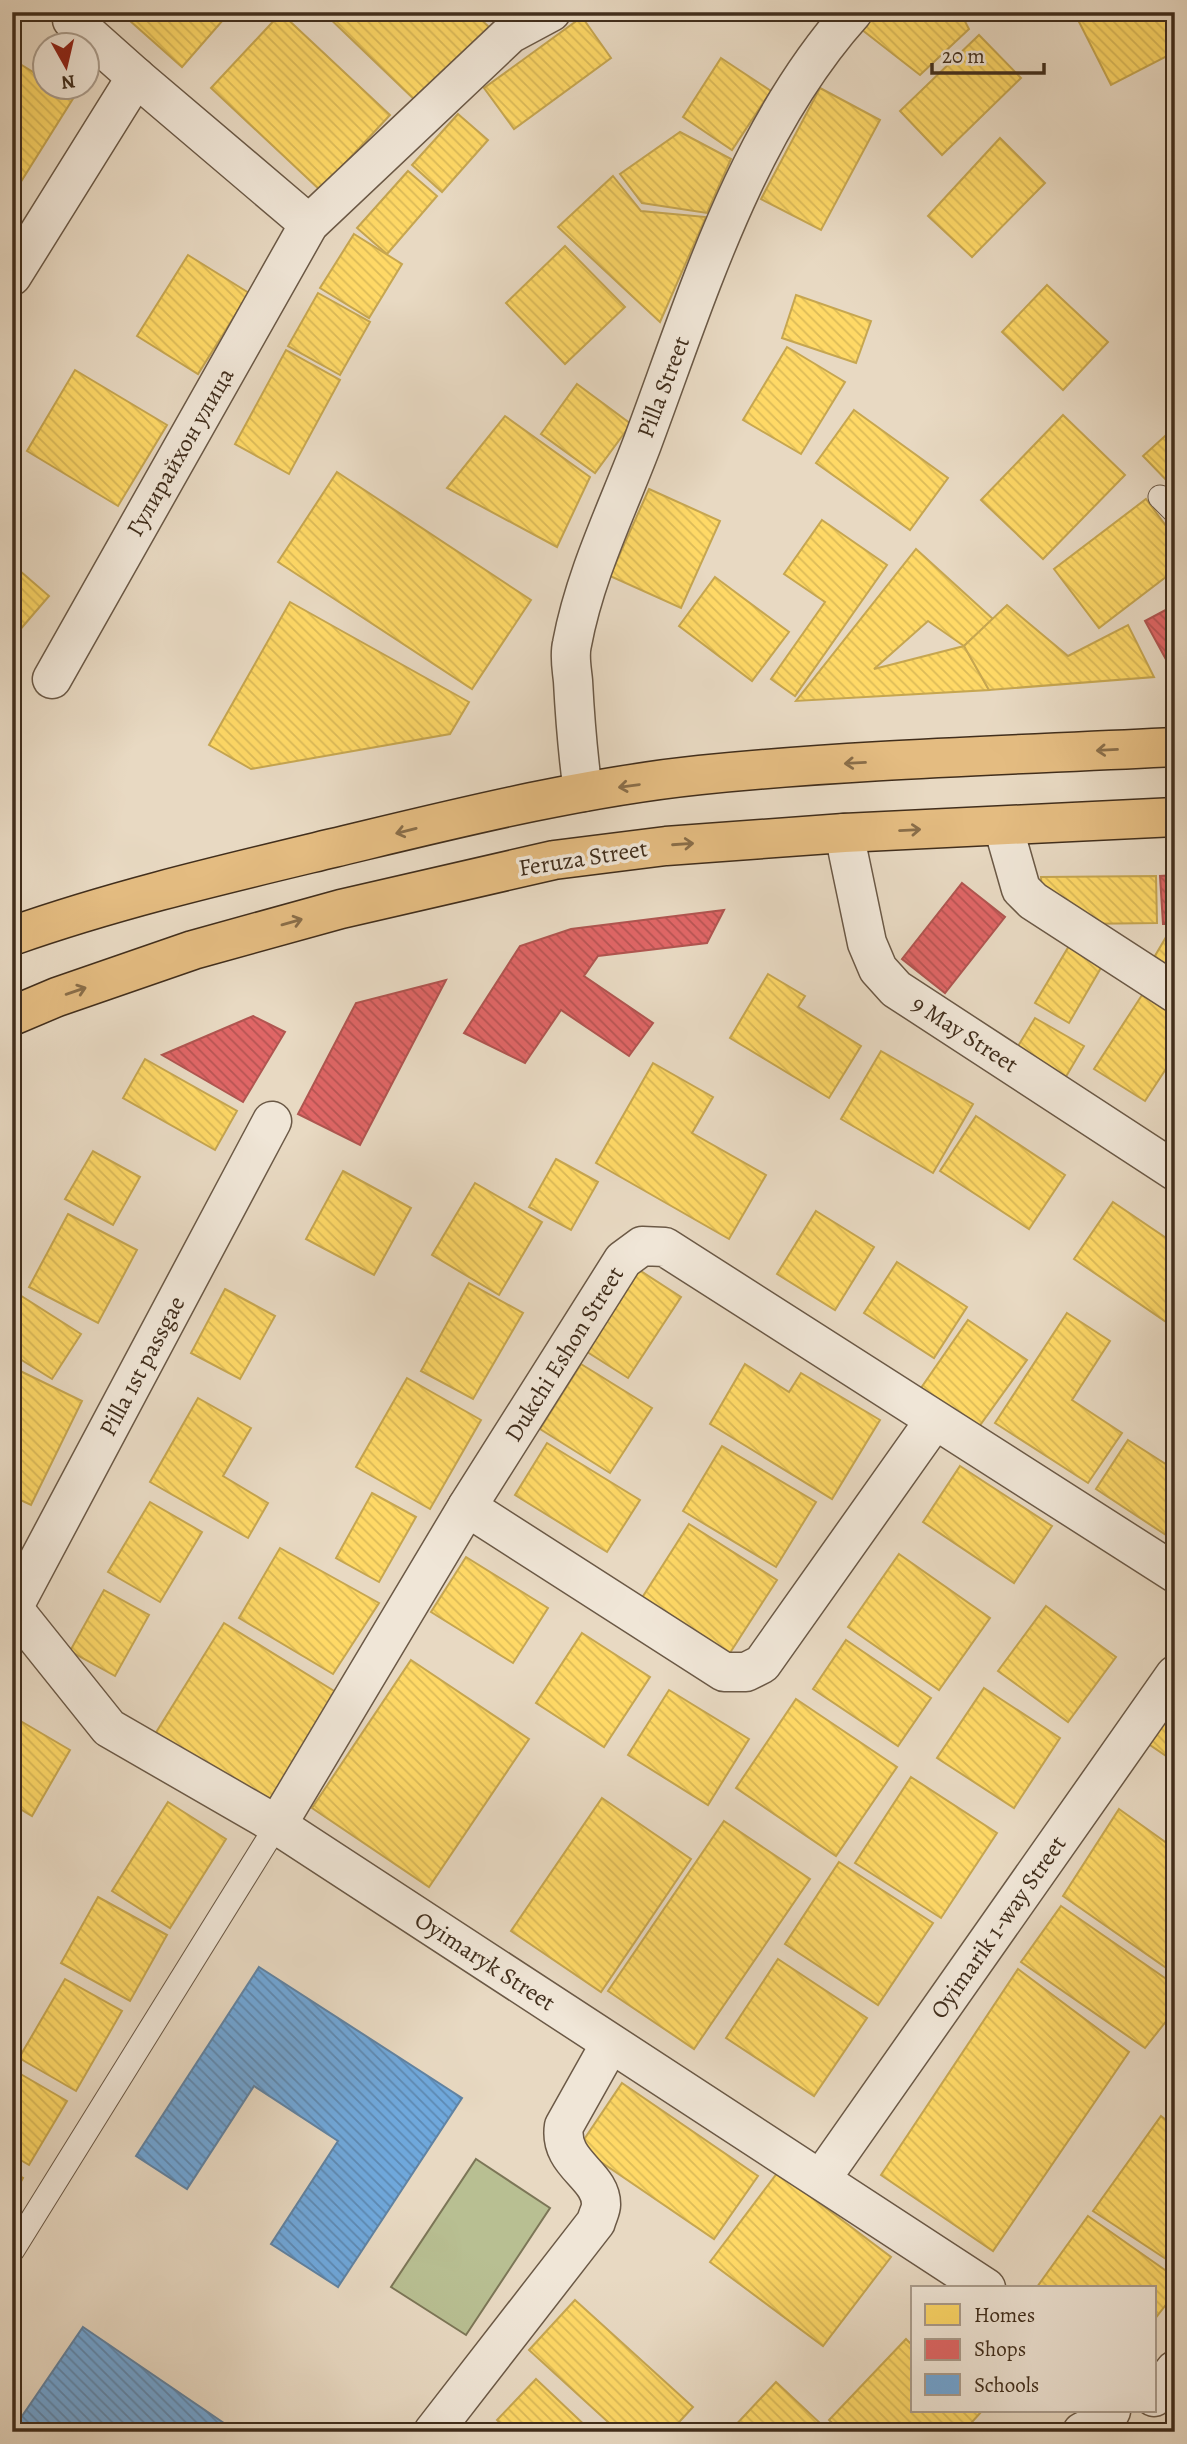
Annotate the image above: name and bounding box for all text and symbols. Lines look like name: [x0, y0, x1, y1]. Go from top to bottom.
north arrow: [32, 32, 102, 102]
scale bar: [932, 32, 1044, 76]
text: 20 m: [942, 42, 985, 70]
text: N: [59, 68, 77, 96]
street label: Pilla Street: [629, 332, 697, 442]
street label: Гулирайхон улица: [119, 362, 241, 542]
one-way arrow: [1096, 744, 1118, 757]
one-way arrow: [844, 756, 867, 769]
one-way arrow: [618, 779, 641, 792]
one-way arrow: [898, 823, 921, 836]
one-way arrow: [395, 824, 418, 838]
street label: Feruza Street: [516, 832, 650, 884]
one-way arrow: [671, 838, 694, 851]
one-way arrow: [281, 915, 303, 928]
one-way arrow: [64, 984, 86, 996]
street label: 9 May Street: [906, 988, 1025, 1080]
street label: Dukchi Eshon Street: [497, 1260, 631, 1448]
street label: Pilla 1st passgae: [92, 1290, 192, 1442]
street label: Oyimarik 1-way Street: [923, 1829, 1073, 2025]
street label: Oyimaryk Street: [409, 1904, 561, 2018]
legend: [911, 2286, 1156, 2412]
text: Homes: [974, 2301, 1035, 2329]
text: Shops: [974, 2335, 1026, 2363]
text: Schools: [974, 2371, 1039, 2399]

